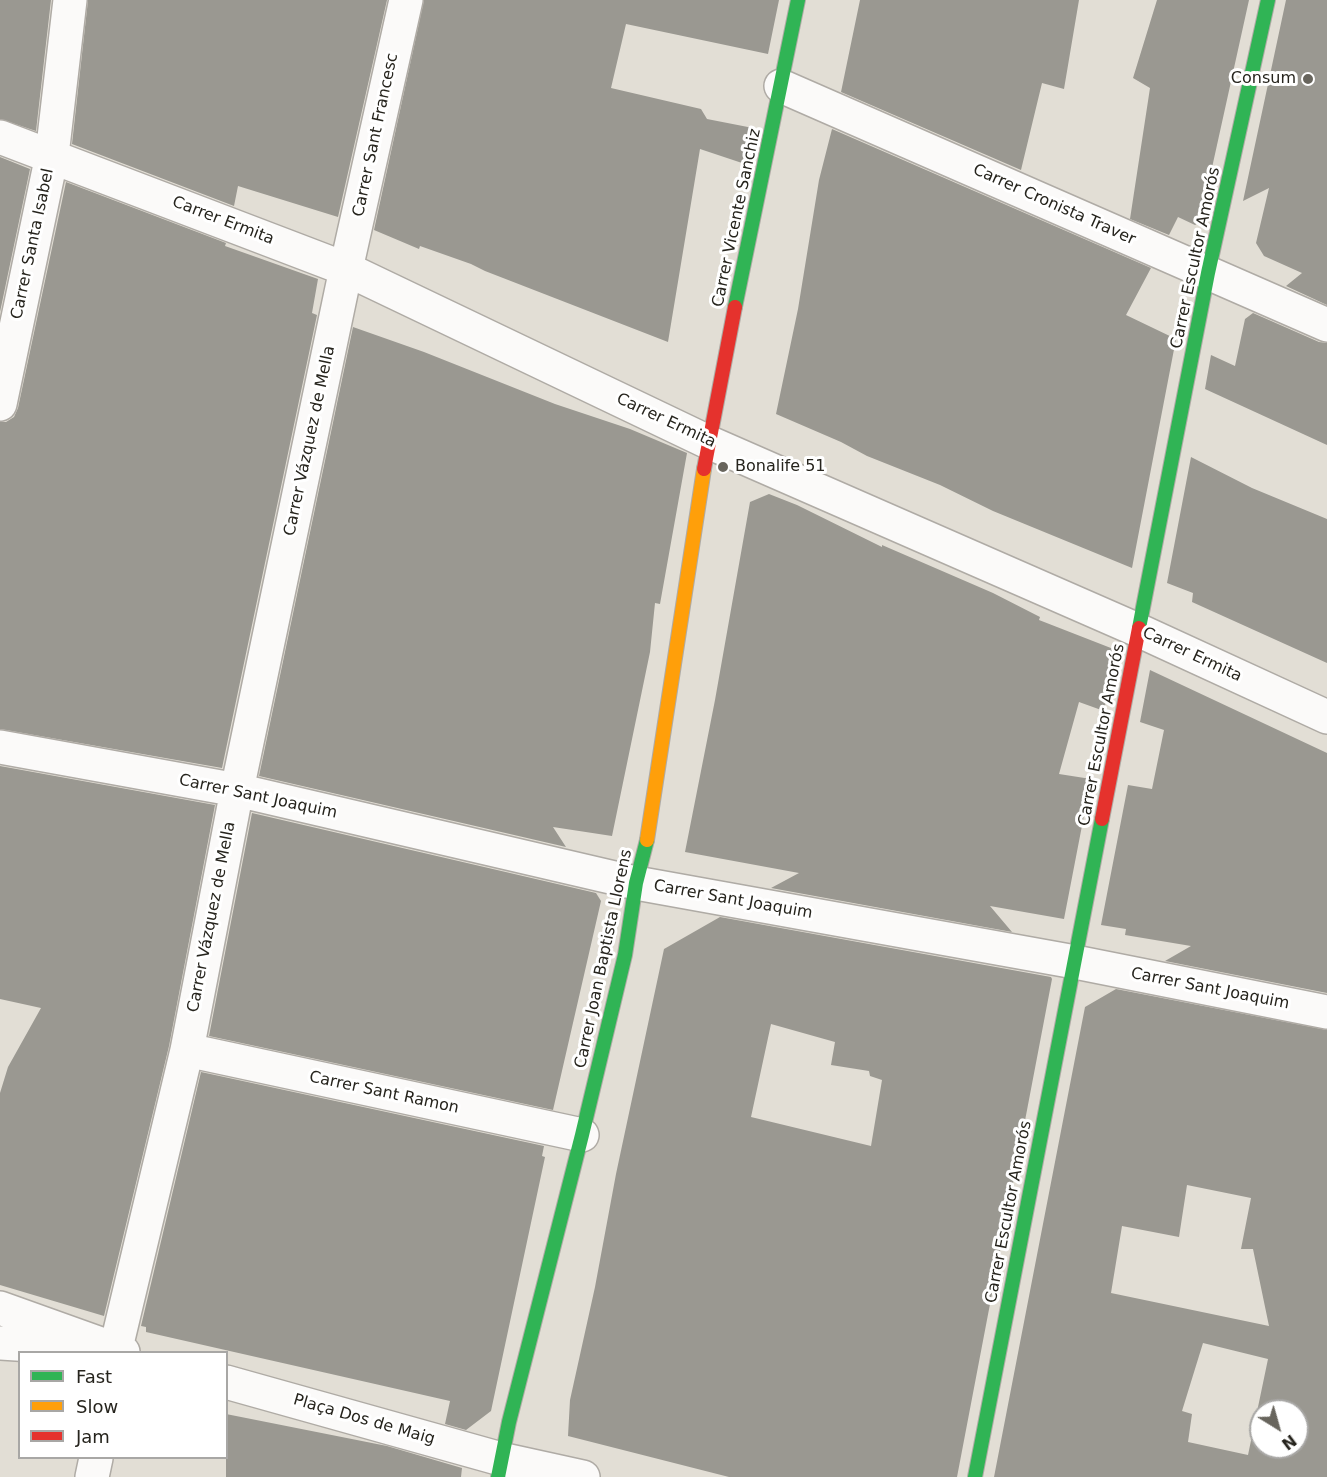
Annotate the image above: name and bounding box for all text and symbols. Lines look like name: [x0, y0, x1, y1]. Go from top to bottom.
street label: Carrer Sant Francesc: [349, 51, 403, 219]
place label: Consum: [1231, 69, 1296, 89]
marker: Consum: [1301, 72, 1315, 86]
street label: Carrer Vicente Sanchiz: [709, 127, 765, 309]
street label: Carrer Cronista Traver: [970, 160, 1138, 250]
street label: Carrer Escultor Amorós: [1167, 165, 1225, 351]
street label: Carrer Santa Isabel: [8, 167, 58, 321]
street label: Carrer Ermita: [169, 193, 277, 249]
street label: Carrer Vázquez de Mella: [280, 344, 340, 538]
street label: Carrer Ermita: [613, 390, 719, 452]
place label: Bonalife 51: [735, 457, 826, 477]
marker: Bonalife 51: [716, 460, 730, 474]
street label: Carrer Ermita: [1139, 624, 1245, 686]
street label: Carrer Escultor Amorós: [1075, 642, 1129, 828]
street label: Carrer Sant Joaquim: [177, 771, 339, 823]
street label: Carrer Vázquez de Mella: [184, 820, 240, 1014]
street label: Carrer Joan Baptista Llorens: [571, 848, 637, 1070]
street label: Carrer Sant Joaquim: [652, 877, 814, 923]
street label: Carrer Sant Joaquim: [1129, 964, 1291, 1014]
street label: Carrer Sant Ramon: [307, 1068, 461, 1118]
street label: Carrer Escultor Amorós: [982, 1119, 1036, 1305]
legend: [18, 1351, 228, 1459]
text: Fast: [76, 1366, 112, 1387]
street label: Plaça Dos de Maig: [291, 1391, 437, 1449]
text: Slow: [76, 1396, 118, 1417]
north arrow: [1249, 1399, 1309, 1459]
text: Jam: [76, 1426, 110, 1447]
text: N: [1278, 1431, 1300, 1454]

